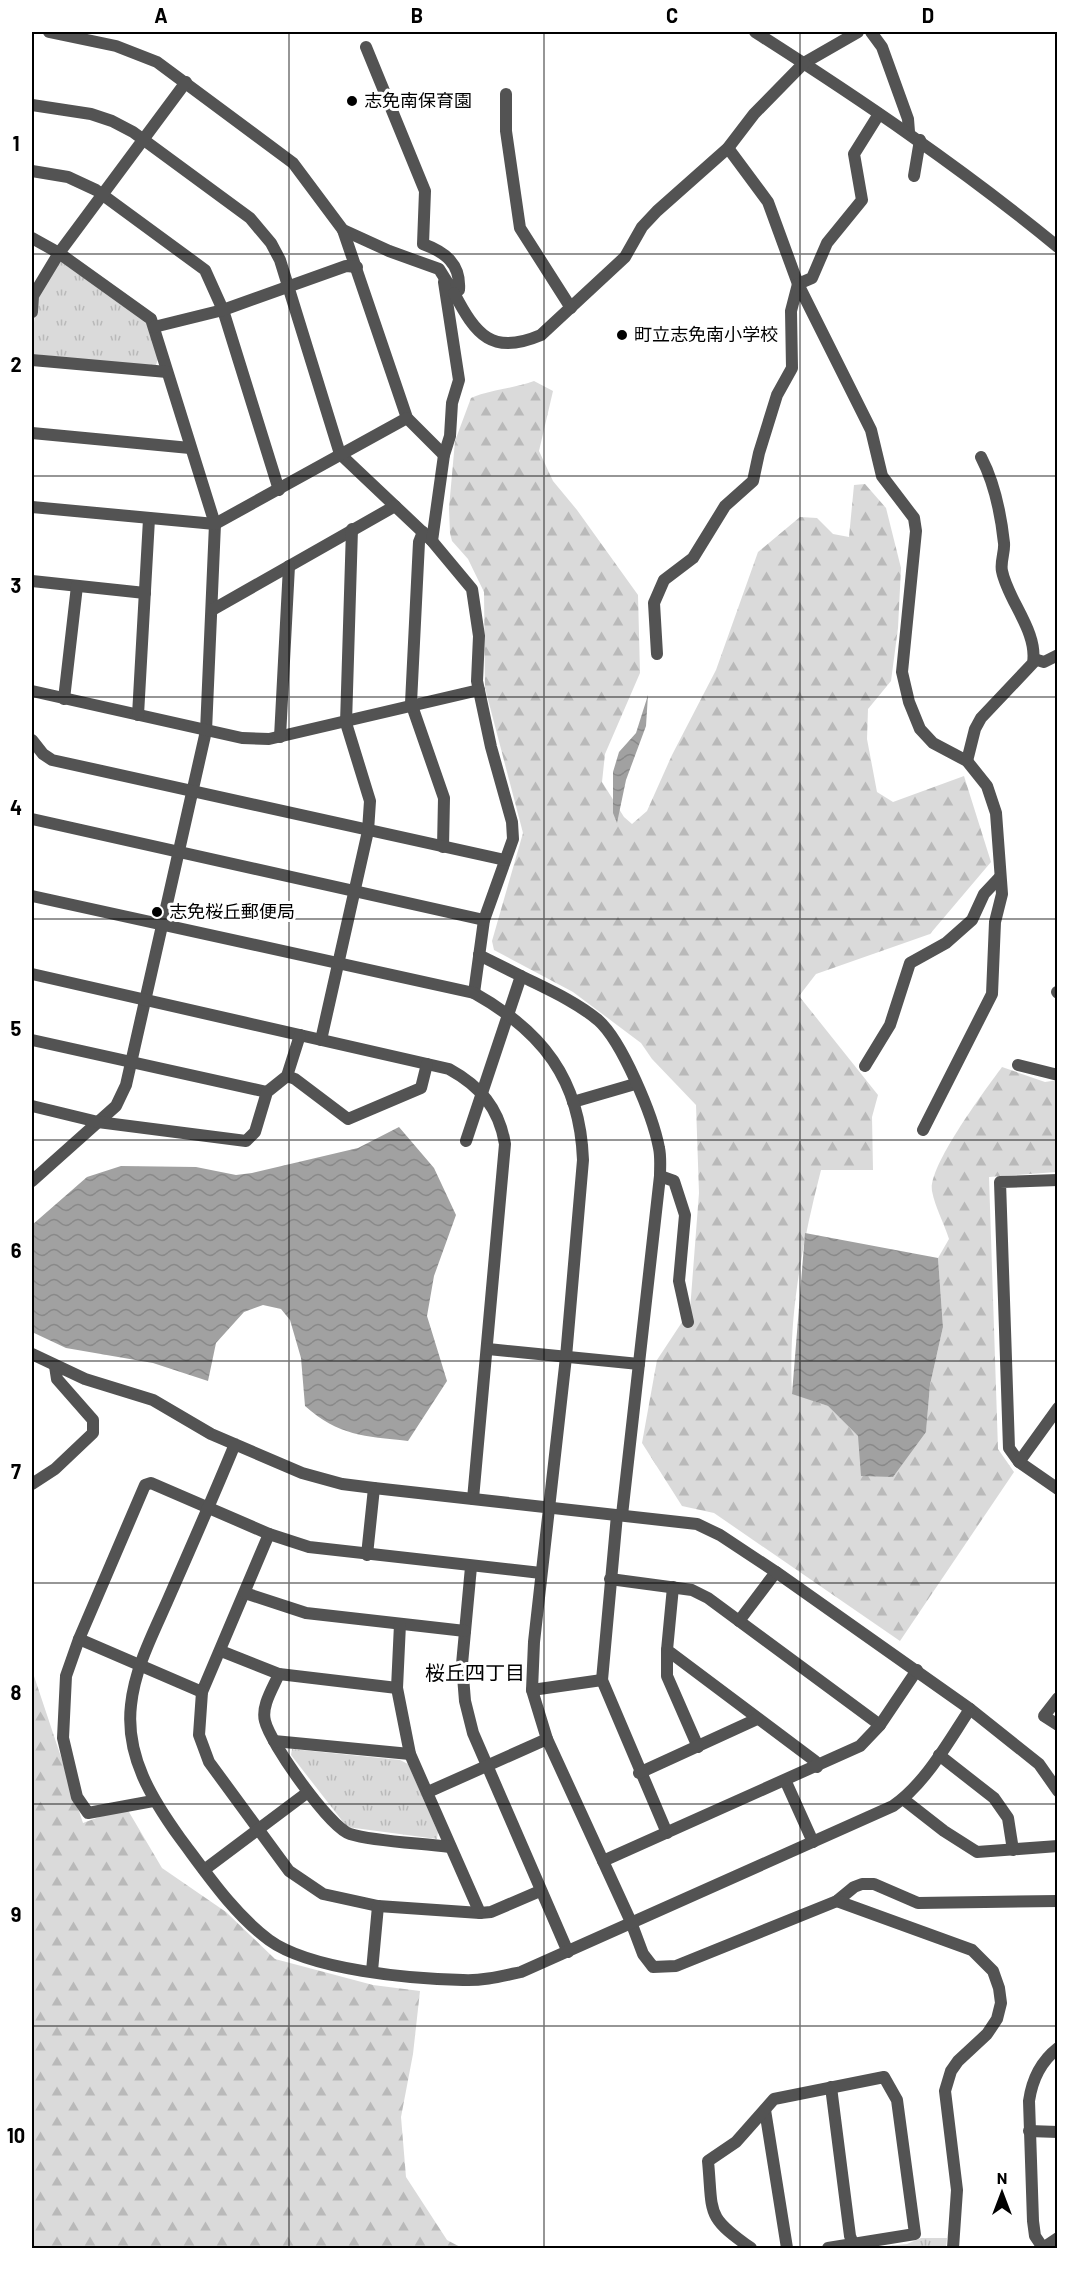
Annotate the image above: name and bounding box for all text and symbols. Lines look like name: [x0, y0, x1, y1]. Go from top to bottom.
text: A: [154, 3, 168, 27]
text: B: [411, 3, 423, 27]
text: C: [666, 3, 678, 27]
text: D: [922, 3, 934, 27]
place label: 志免南保育園: [364, 89, 472, 111]
marker: 志免南保育園: [345, 94, 359, 108]
text: 1: [12, 131, 20, 155]
place label: 町立志免南小学校: [634, 323, 778, 345]
marker: 町立志免南小学校: [615, 328, 629, 342]
text: 2: [10, 352, 22, 376]
text: 3: [11, 573, 21, 597]
text: 4: [10, 795, 22, 819]
place label: 志免桜丘郵便局: [169, 900, 295, 922]
marker: 志免桜丘郵便局: [150, 905, 164, 919]
text: 5: [11, 1016, 22, 1040]
text: 6: [11, 1238, 22, 1262]
text: 7: [11, 1459, 21, 1483]
district label: 桜丘四丁目: [425, 1660, 525, 1684]
text: 8: [11, 1680, 22, 1704]
text: 9: [11, 1902, 21, 1926]
text: 10: [7, 2123, 25, 2147]
north arrow: [972, 2163, 1032, 2223]
text: N: [997, 2168, 1007, 2187]

